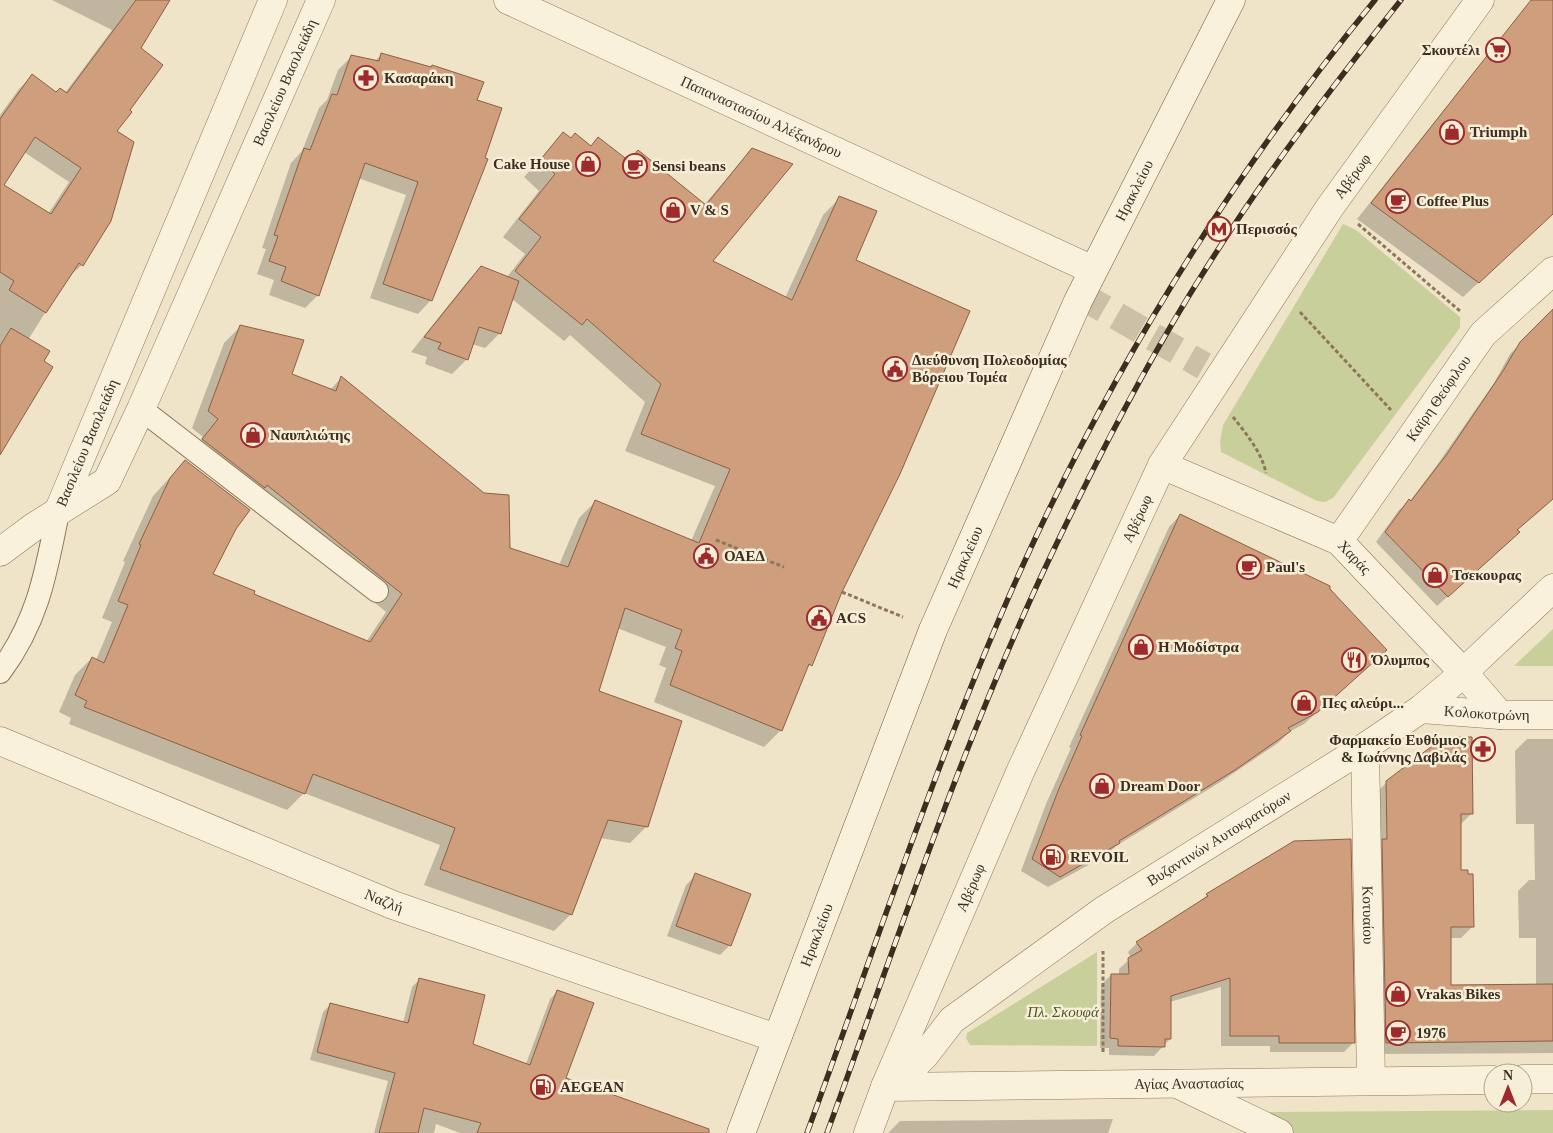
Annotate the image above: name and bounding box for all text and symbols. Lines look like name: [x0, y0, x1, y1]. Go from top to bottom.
street label: Βασιλείου Βασιλειάδη: [250, 16, 320, 148]
supermarket icon: Σκουτέλι: [1485, 37, 1511, 63]
place label: Σκουτέλι: [1422, 42, 1480, 58]
pharmacy icon: Κασαράκη: [353, 65, 379, 91]
place label: Κασαράκη: [384, 70, 454, 86]
street label: Παπαναστασίου Αλέξανδρου: [678, 73, 844, 161]
shop icon: Triumph: [1439, 119, 1465, 145]
place label: Triumph: [1470, 124, 1528, 140]
shop icon: Cake House: [575, 151, 601, 177]
street label: Αβέρωφ: [1331, 151, 1374, 201]
cafe icon: Sensi beans: [622, 153, 648, 179]
place label: Cake House: [493, 156, 570, 172]
street label: Ηρακλείου: [1112, 157, 1156, 224]
place label: Sensi beans: [652, 158, 726, 174]
cafe icon: Coffee Plus: [1385, 188, 1411, 214]
place label: Coffee Plus: [1416, 193, 1489, 209]
shop icon: V & S: [660, 197, 686, 223]
place label: V & S: [690, 202, 729, 218]
metro station icon: Περισσός: [1206, 216, 1232, 242]
place label: Περισσός: [1236, 221, 1298, 237]
place label: Διεύθυνση Πολεοδομίας Βόρειου Τομέα: [912, 352, 1067, 385]
street label: Καϊρη Θεόφιλου: [1403, 352, 1474, 444]
public building icon: Διεύθυνση Πολεοδομίας Βόρειου Τομέα: [882, 356, 908, 382]
street label: Βασιλείου Βασιλειάδη: [53, 377, 121, 509]
shop icon: Ναυπλιώτης: [240, 422, 266, 448]
place label: Ναυπλιώτης: [270, 427, 351, 443]
street label: Αβέρωφ: [1119, 492, 1155, 545]
street label: Ηρακλείου: [944, 524, 986, 591]
street label: Χαράς: [1335, 537, 1374, 577]
public building icon: ΟΑΕΔ: [693, 543, 719, 569]
place label: ΟΑΕΔ: [724, 548, 765, 564]
cafe icon: Paul's: [1236, 554, 1262, 580]
place label: Paul's: [1266, 559, 1305, 575]
shop icon: Τσεκουρας: [1422, 562, 1448, 588]
place label: Τσεκουρας: [1452, 567, 1522, 583]
public building icon: ACS: [806, 605, 832, 631]
place label: ACS: [836, 610, 866, 626]
shop icon: Η Μοδίστρα: [1128, 634, 1154, 660]
place label: Η Μοδίστρα: [1158, 639, 1240, 655]
restaurant icon: Όλυμπος: [1341, 647, 1367, 673]
place label: Όλυμπος: [1371, 652, 1430, 668]
shop icon: Πες αλεύρι...: [1291, 690, 1317, 716]
place label: Πες αλεύρι...: [1322, 695, 1404, 711]
street label: Κολοκοτρώνη: [1443, 703, 1530, 723]
place label: Φαρμακείο Ευθύμιος & Ιωάννης Δαβιλάς: [1329, 732, 1467, 765]
pharmacy icon: Φαρμακείο Ευθύμιος & Ιωάννης Δαβιλάς: [1470, 736, 1496, 762]
shop icon: Dream Door: [1089, 773, 1115, 799]
place label: Dream Door: [1120, 778, 1200, 794]
street label: Βυζαντινών Αυτοκρατόρων: [1144, 787, 1294, 889]
fuel station icon: REVOIL: [1040, 844, 1066, 870]
place label: REVOIL: [1070, 849, 1129, 865]
street label: Αβέρωφ: [953, 861, 988, 914]
street label: Ναζλή: [362, 886, 405, 916]
street label: Κοτυαίου: [1359, 886, 1377, 944]
street label: Ηρακλείου: [797, 901, 836, 969]
shop icon: Vrakas Bikes: [1385, 981, 1411, 1007]
place label: Vrakas Bikes: [1416, 986, 1500, 1002]
park label: Πλ. Σκουφά: [1026, 1004, 1100, 1020]
cafe icon: 1976: [1385, 1020, 1411, 1046]
place label: 1976: [1416, 1025, 1447, 1041]
north arrow: [1483, 1063, 1533, 1113]
text: N: [1503, 1068, 1513, 1083]
fuel station icon: AEGEAN: [530, 1074, 556, 1100]
street label: Αγίας Αναστασίας: [1134, 1075, 1244, 1092]
place label: AEGEAN: [560, 1079, 624, 1095]

